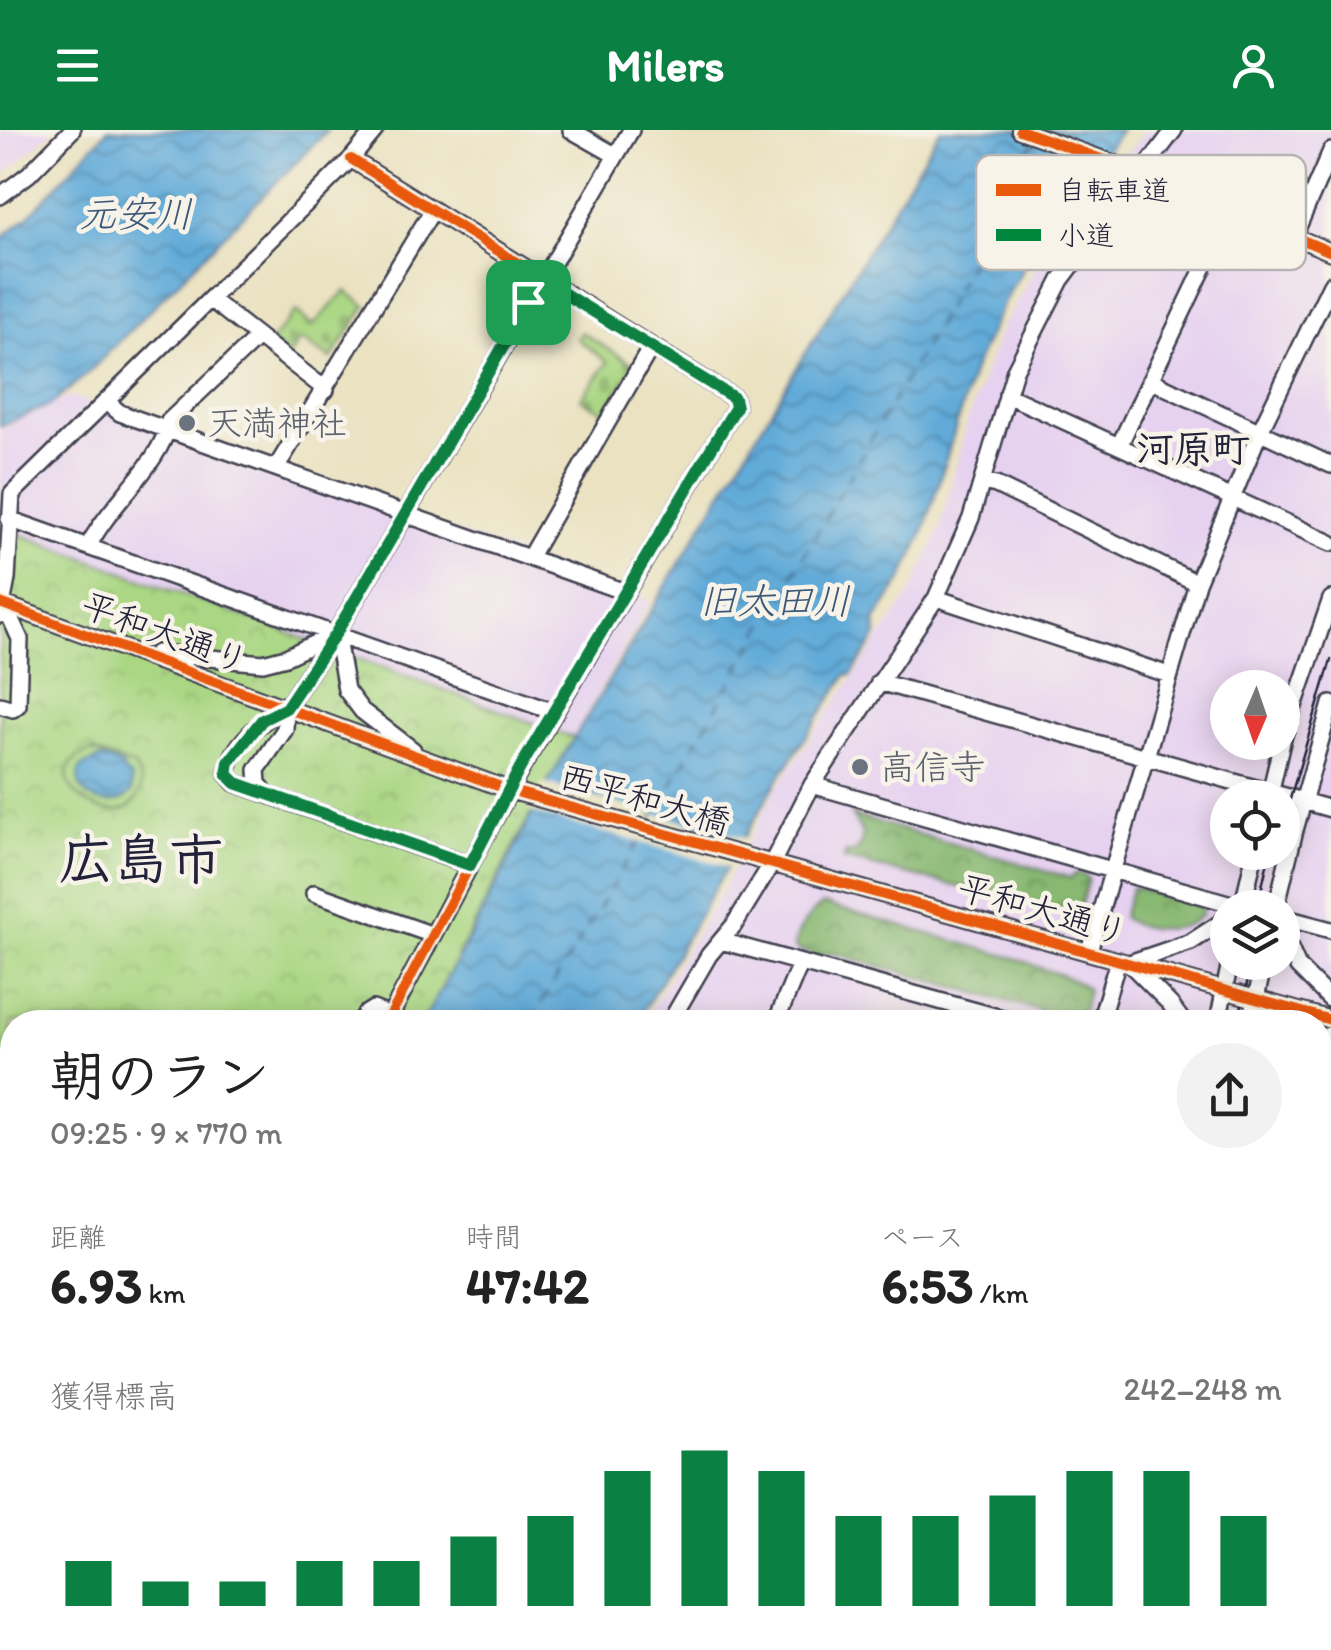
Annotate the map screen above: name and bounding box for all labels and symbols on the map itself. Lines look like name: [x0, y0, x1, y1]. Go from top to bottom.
legend: [976, 155, 1306, 270]
text: 自転車道: [1058, 173, 1170, 207]
water label: 元安川: [79, 191, 193, 237]
text: 小道: [1058, 218, 1114, 252]
pin: [486, 260, 571, 345]
place label: 天満神社: [207, 402, 347, 444]
marker: 天満神社: [176, 412, 198, 434]
district label: 河原町: [1136, 426, 1250, 472]
water label: 旧太田川: [699, 578, 851, 624]
street label: 平和大通り: [76, 583, 254, 683]
north arrow: [1210, 670, 1300, 760]
place label: 高信寺: [880, 746, 985, 788]
street label: 西平和大橋: [555, 755, 735, 843]
marker: 高信寺: [849, 756, 871, 778]
district label: 広島市: [58, 826, 224, 892]
street label: 平和大通り: [953, 866, 1133, 954]

